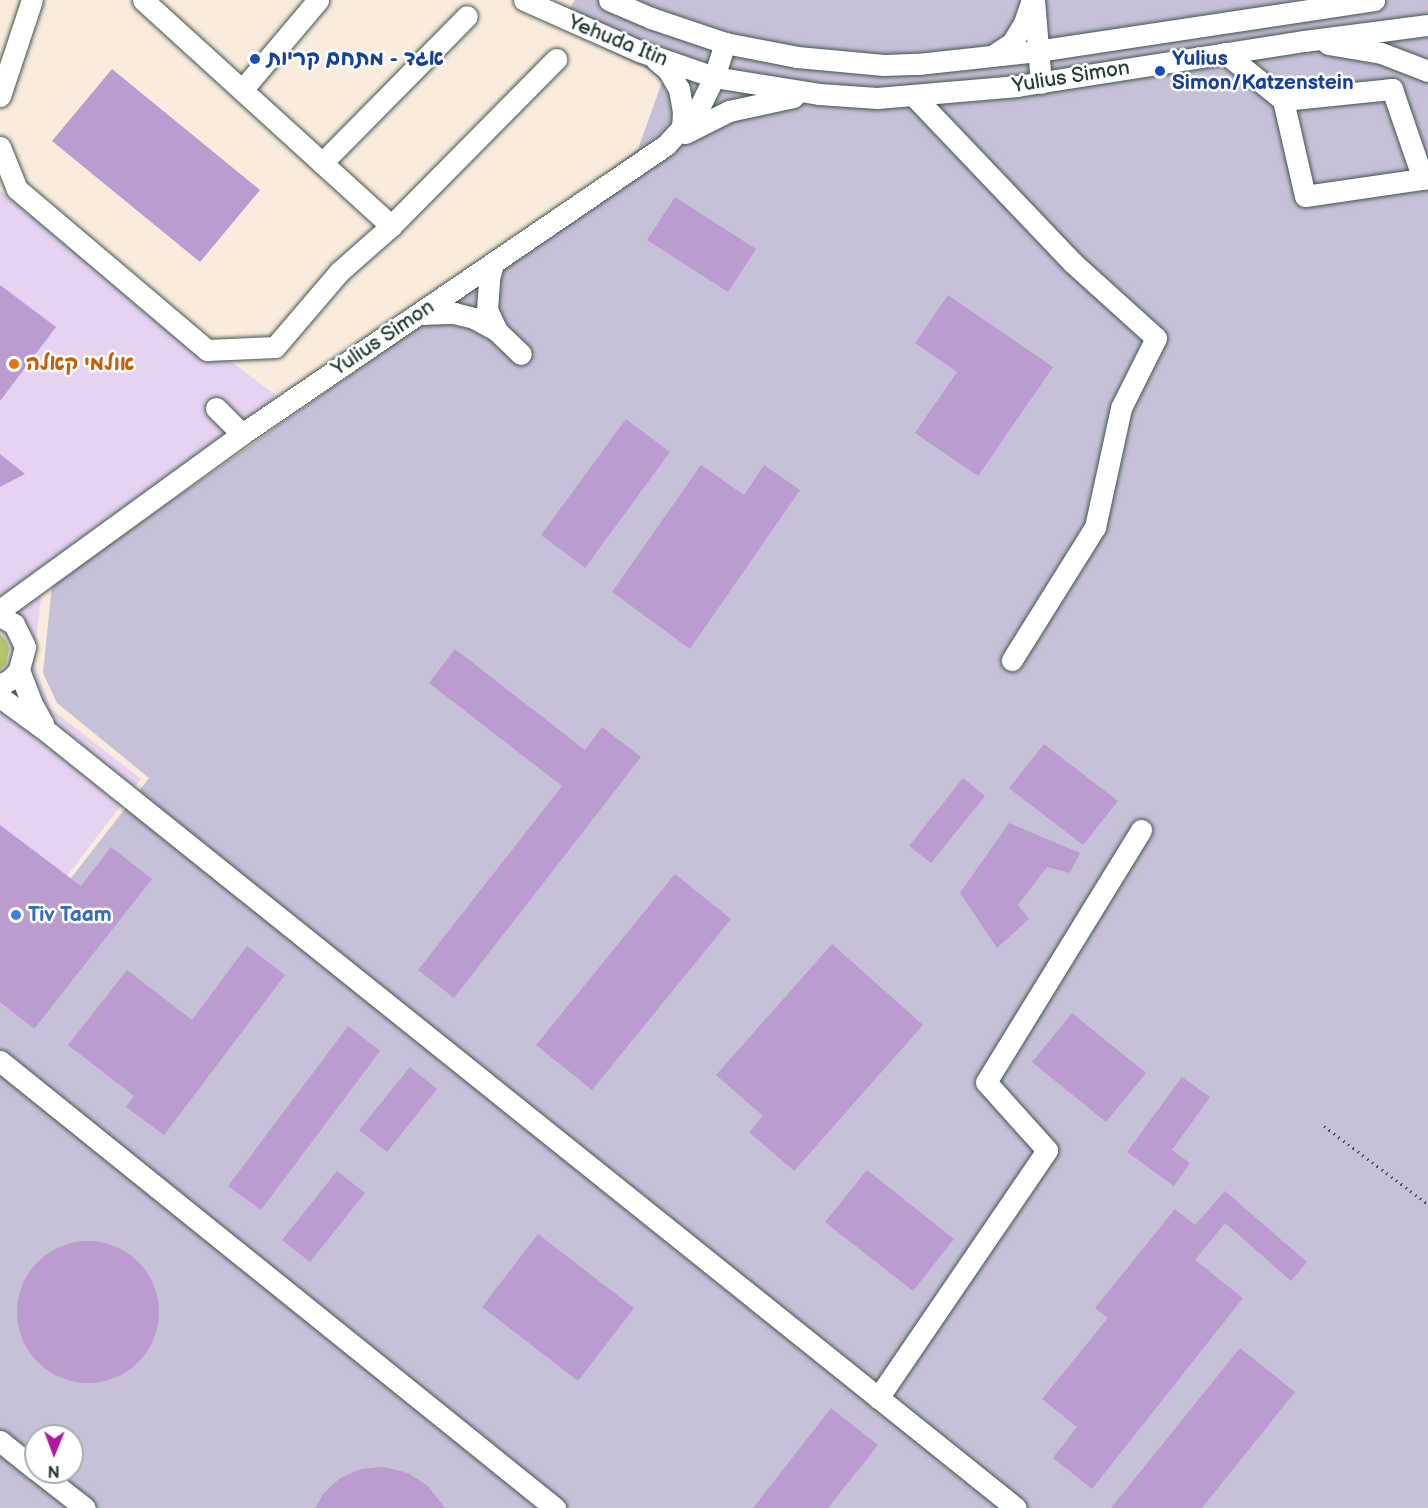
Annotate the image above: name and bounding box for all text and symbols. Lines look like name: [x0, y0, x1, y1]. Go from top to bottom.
street label: Yehuda Itin: [564, 10, 672, 72]
place label: אגד - מתחם קריות: [267, 46, 444, 72]
place label: Yulius Simon/Katzenstein: [1172, 46, 1354, 96]
marker: אגד - מתחם קריות: [248, 52, 262, 66]
street label: Yulius Simon: [1010, 55, 1132, 99]
marker: Yulius Simon/Katzenstein: [1153, 64, 1167, 78]
street label: Yulius Simon: [327, 294, 439, 382]
place label: אולמי קאלה: [26, 351, 134, 377]
marker: אולמי קאלה: [7, 357, 21, 371]
place label: Tiv Taam: [28, 902, 112, 928]
marker: Tiv Taam: [9, 908, 23, 922]
north arrow: [24, 1424, 84, 1484]
text: N: [48, 1461, 60, 1480]

